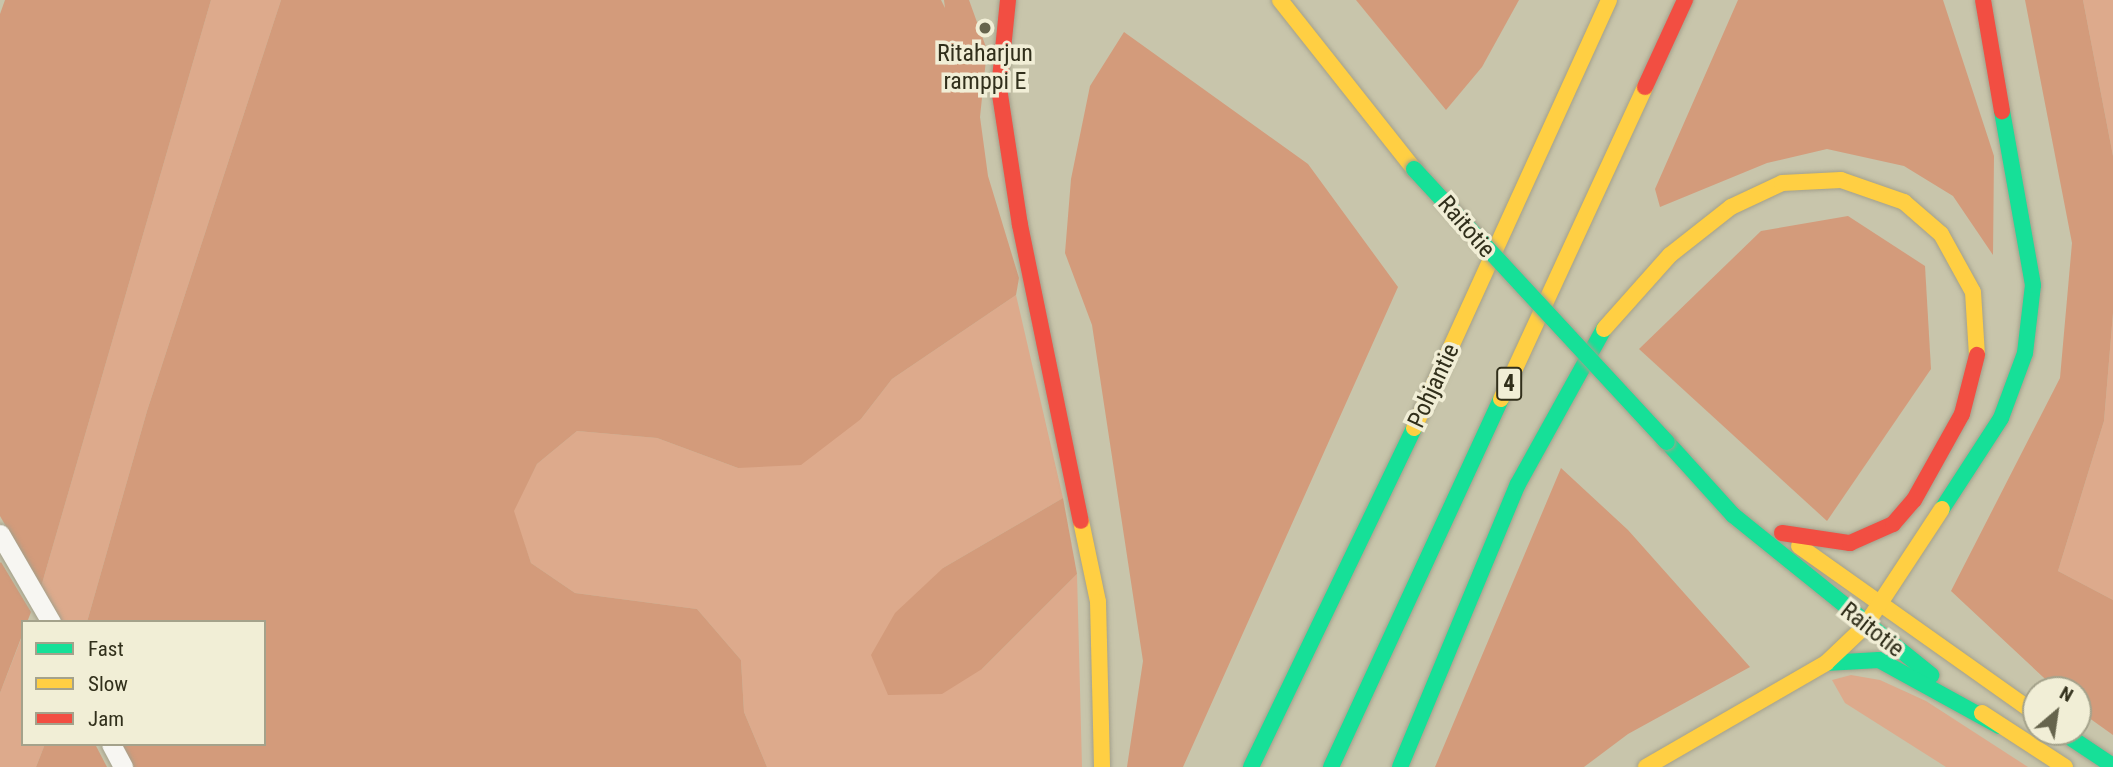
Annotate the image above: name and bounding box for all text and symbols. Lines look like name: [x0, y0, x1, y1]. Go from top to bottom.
marker: Ritaharjun ramppi E: [977, 20, 993, 36]
place label: Ritaharjun ramppi E: [937, 40, 1033, 96]
street label: Raitotie: [1431, 190, 1501, 264]
street label: Pohjantie: [1402, 340, 1466, 432]
road number: 4: [1495, 364, 1523, 404]
street label: Raitotie: [1835, 596, 1909, 664]
legend: [21, 620, 266, 746]
text: Fast: [88, 637, 124, 661]
text: Slow: [88, 672, 128, 696]
north arrow: [2022, 676, 2092, 746]
text: N: [2056, 681, 2077, 707]
text: Jam: [88, 707, 124, 731]

